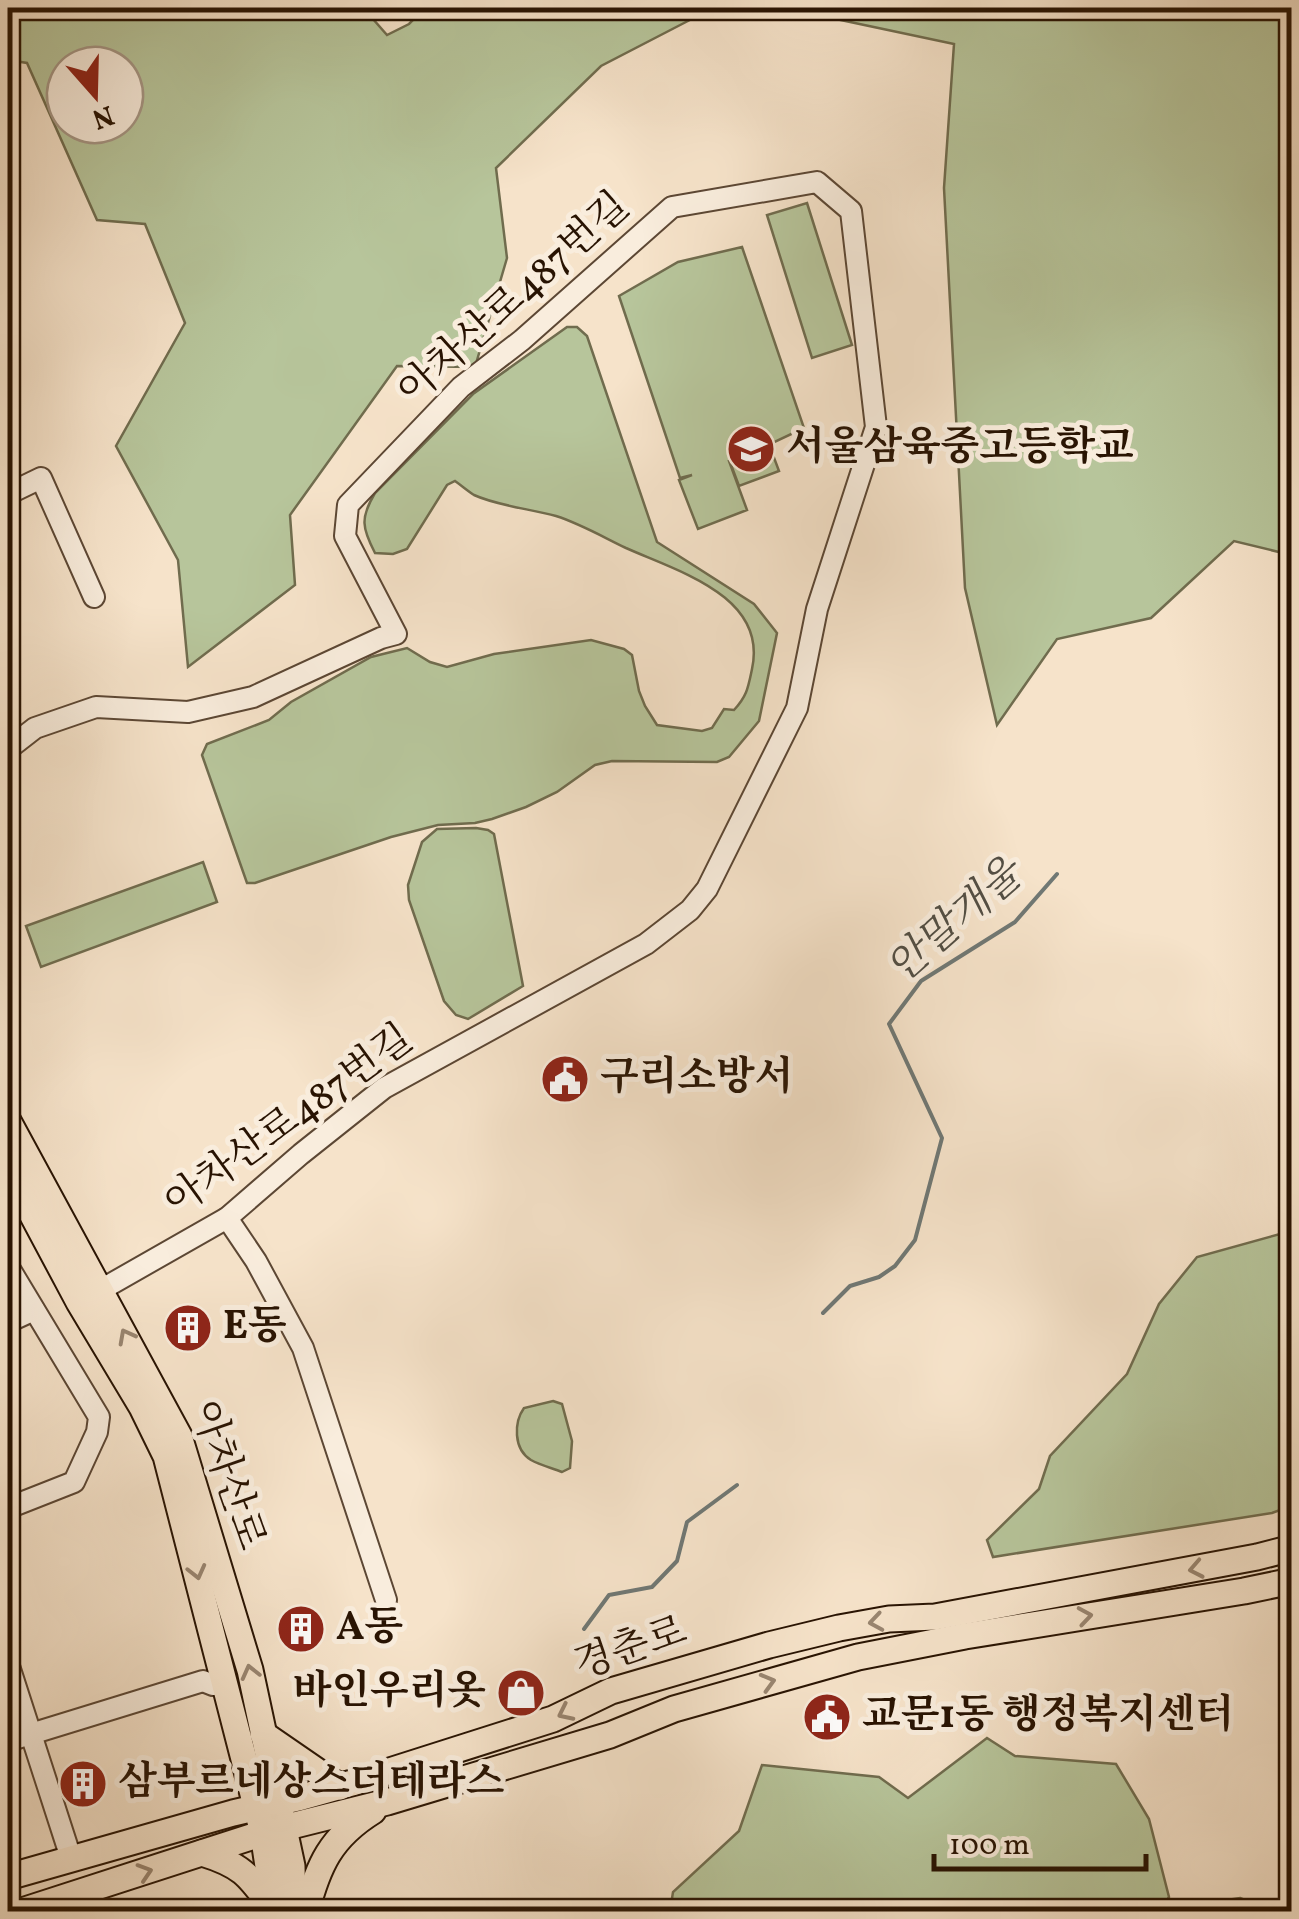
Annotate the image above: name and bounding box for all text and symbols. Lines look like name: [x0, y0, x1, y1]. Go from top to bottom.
north arrow: [45, 45, 145, 145]
text: N: [86, 94, 119, 138]
street label: 아차산로487번길: [387, 181, 643, 419]
place label: 서울삼육중고등학교: [786, 421, 1134, 477]
school or university icon: 서울삼육중고등학교: [725, 423, 777, 475]
water label: 안말개울: [875, 845, 1040, 999]
street label: 아차산로487번길: [154, 1013, 426, 1231]
place label: 구리소방서: [600, 1051, 793, 1107]
public building icon: 구리소방서: [539, 1053, 591, 1105]
place label: E동: [223, 1300, 287, 1356]
building icon: E동: [162, 1302, 214, 1354]
one-way arrow: [118, 1329, 138, 1347]
street label: 아차산로: [174, 1394, 278, 1558]
one-way arrow: [1188, 1557, 1205, 1578]
one-way arrow: [185, 1563, 206, 1580]
place label: A동: [336, 1601, 403, 1657]
building icon: A동: [275, 1603, 327, 1655]
street label: 경춘로: [567, 1605, 695, 1695]
one-way arrow: [1077, 1606, 1094, 1627]
one-way arrow: [868, 1610, 884, 1631]
one-way arrow: [241, 1664, 262, 1681]
place label: 바인우리옷: [293, 1665, 486, 1721]
shop icon: 바인우리옷: [495, 1667, 547, 1719]
one-way arrow: [759, 1673, 776, 1694]
place label: 교문1동 행정복지센터: [862, 1689, 1234, 1745]
public building icon: 교문1동 행정복지센터: [801, 1691, 853, 1743]
one-way arrow: [557, 1700, 575, 1720]
place label: 삼부르네상스더테라스: [118, 1756, 504, 1812]
building icon: 삼부르네상스더테라스: [57, 1758, 109, 1810]
scale bar: [934, 1809, 1146, 1871]
text: 100 m: [949, 1825, 1030, 1867]
one-way arrow: [136, 1863, 153, 1883]

